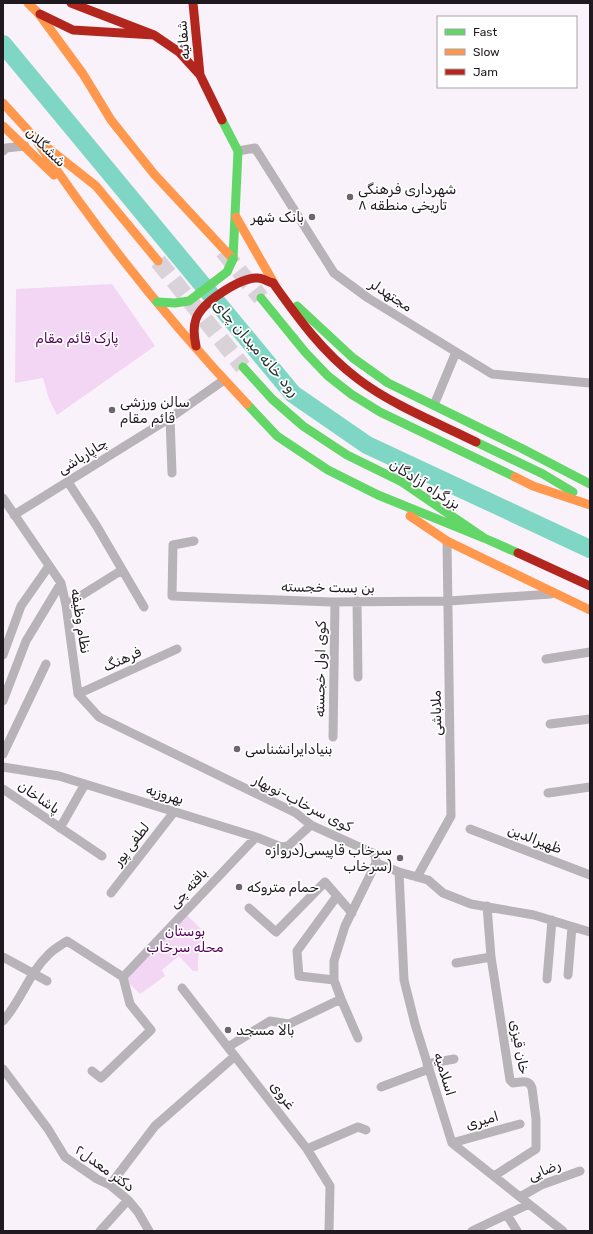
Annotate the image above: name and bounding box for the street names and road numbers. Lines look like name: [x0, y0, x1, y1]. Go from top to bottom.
street label: شفائیه: [173, 20, 194, 60]
street label: ششگلان: [22, 124, 69, 171]
street label: مجتهدلر: [365, 275, 415, 316]
street label: چاپارباشی: [54, 434, 111, 479]
street label: بزرگراه آزادگان: [386, 456, 463, 513]
street label: بن بست خجسته: [281, 578, 375, 597]
street label: نظام وظیفه: [66, 587, 94, 655]
street label: کوی اول خجسته: [311, 620, 330, 717]
street label: فرهنگ: [100, 643, 144, 675]
street label: ملاباشی: [428, 690, 445, 736]
street label: کوی سرخاب-نوبهار: [249, 771, 356, 836]
street label: پاشاخان: [14, 777, 63, 818]
street label: بهروزیه: [144, 781, 186, 808]
street label: لطفی پور: [109, 819, 154, 871]
street label: ظهیرالدین: [505, 821, 565, 858]
street label: بافته چی: [165, 865, 211, 912]
street label: خان قیزی: [506, 1019, 533, 1076]
street label: اسلامیه: [430, 1050, 459, 1098]
street label: غروی: [266, 1078, 299, 1113]
street label: امیری: [464, 1108, 501, 1133]
street label: دکتر معدل۲: [72, 1141, 138, 1196]
street label: رضایی: [525, 1156, 563, 1185]

